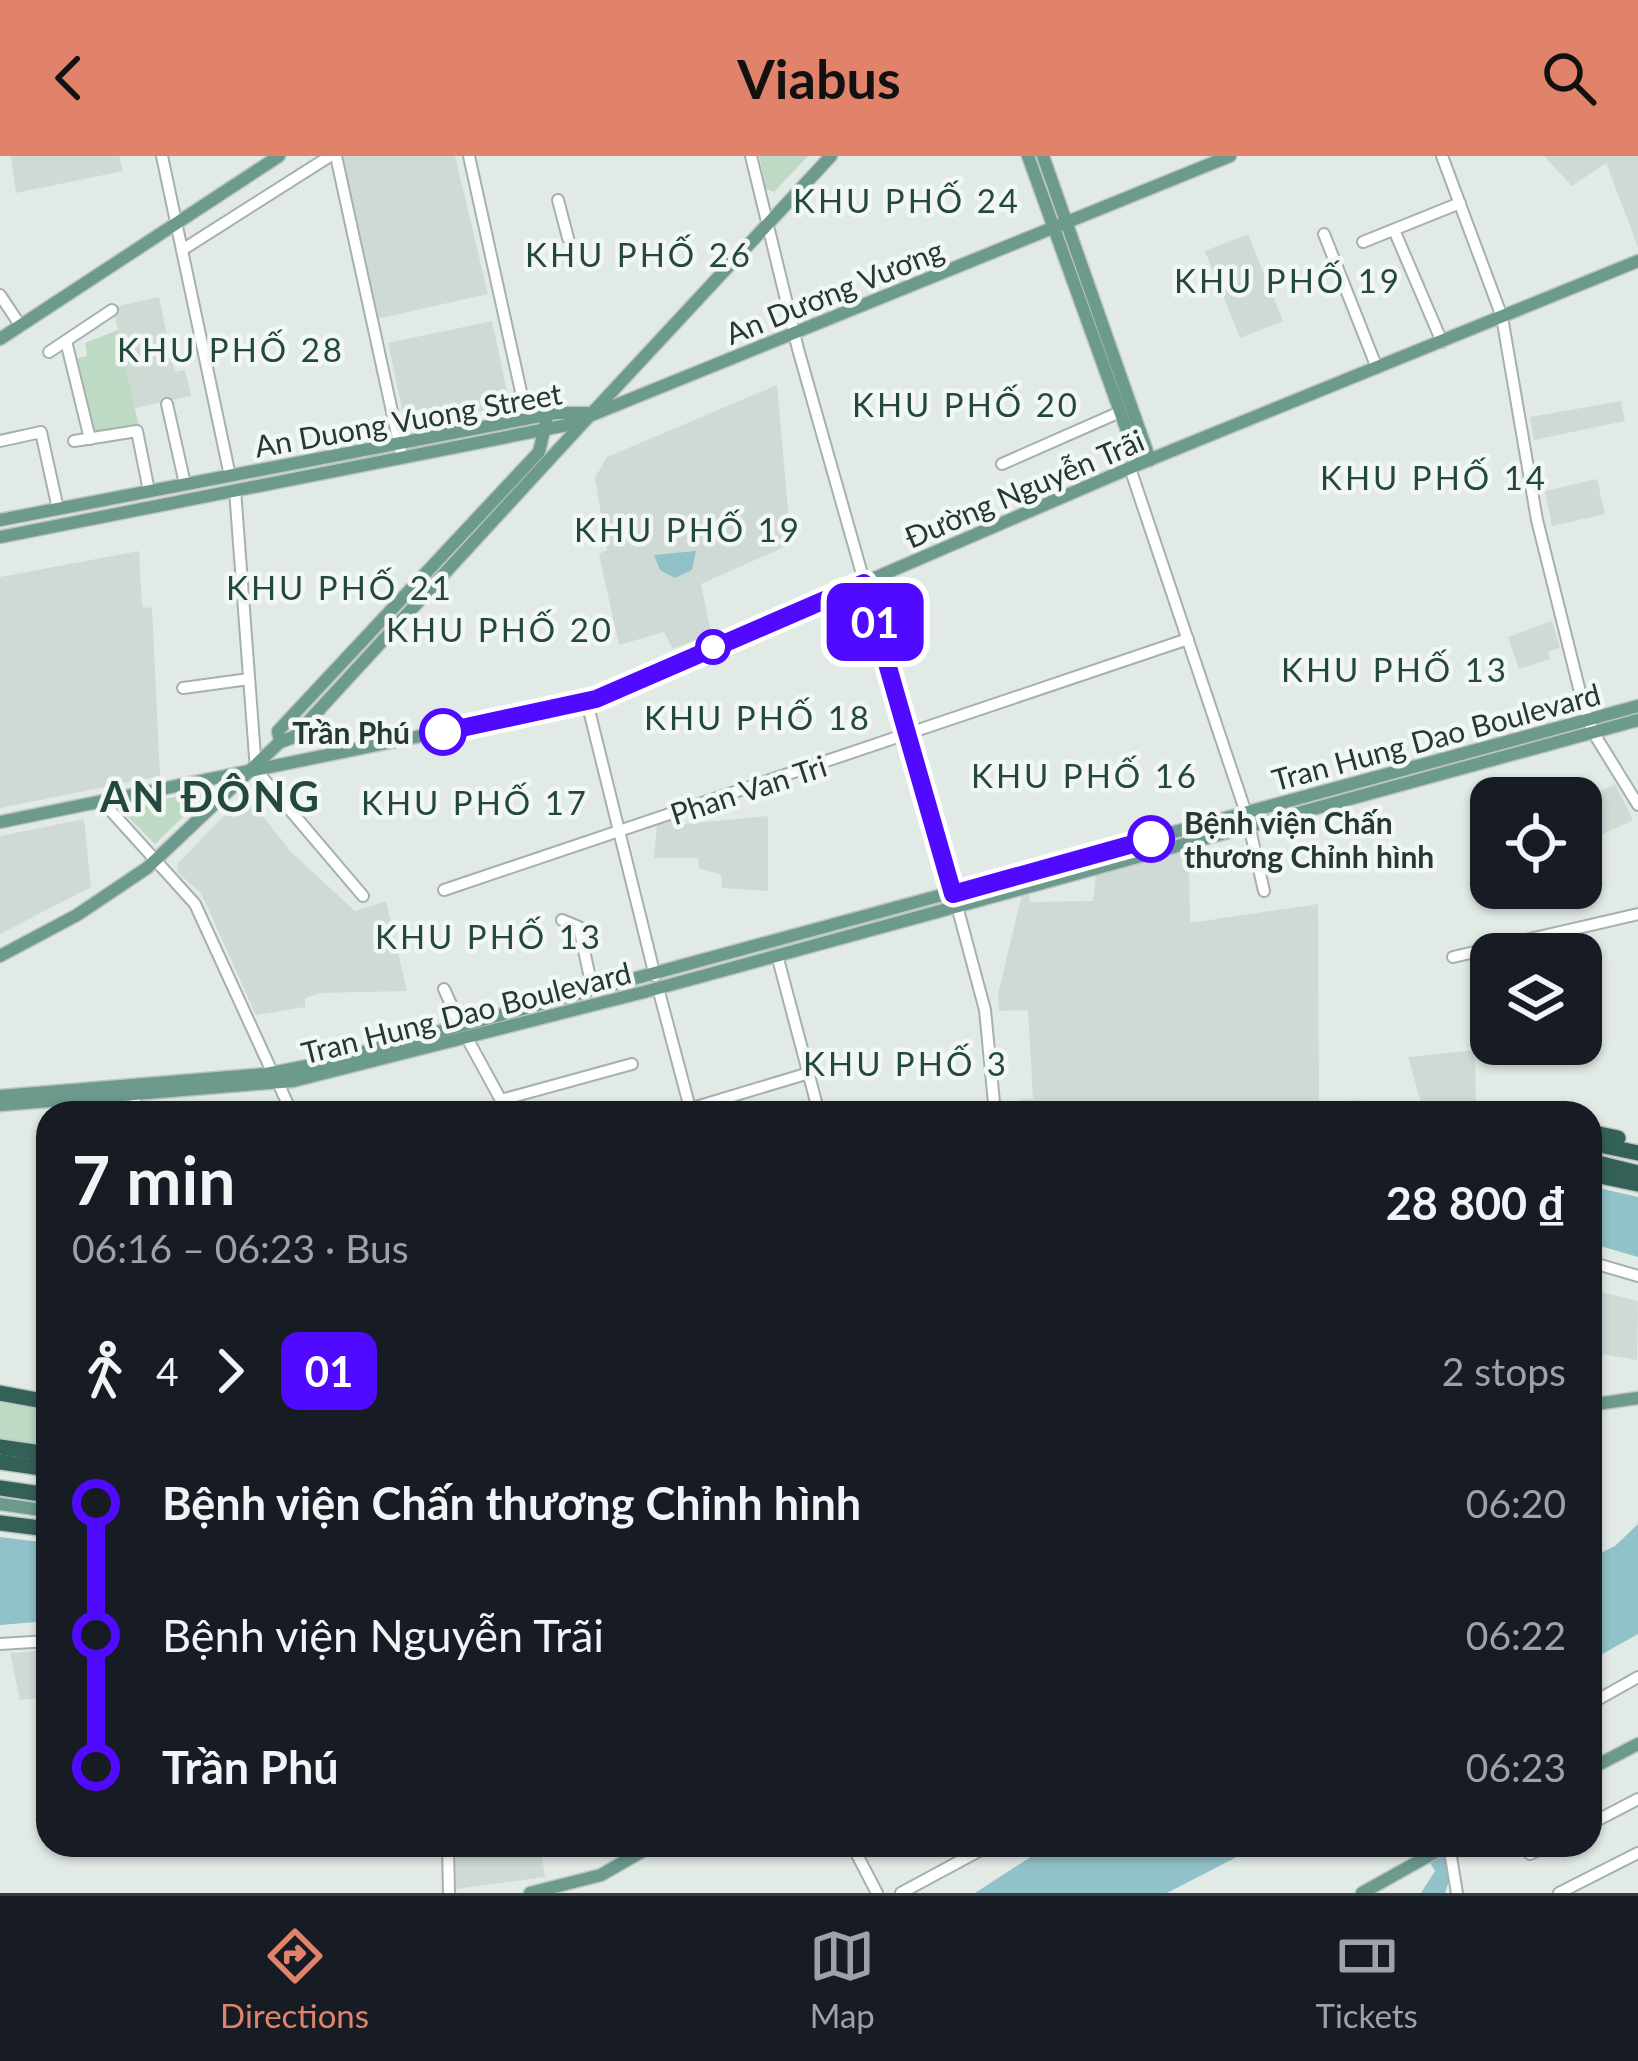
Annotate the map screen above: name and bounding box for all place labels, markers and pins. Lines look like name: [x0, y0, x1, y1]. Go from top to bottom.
unlabelled marker: [697, 631, 729, 663]
marker: Trần Phú: [421, 710, 465, 754]
place label: Trần Phú: [292, 714, 410, 750]
place label: Bệnh viện Chấn thương Chỉnh hình: [1184, 804, 1434, 874]
marker: Bệnh viện Chấn thương Chỉnh hình: [1129, 817, 1173, 861]

